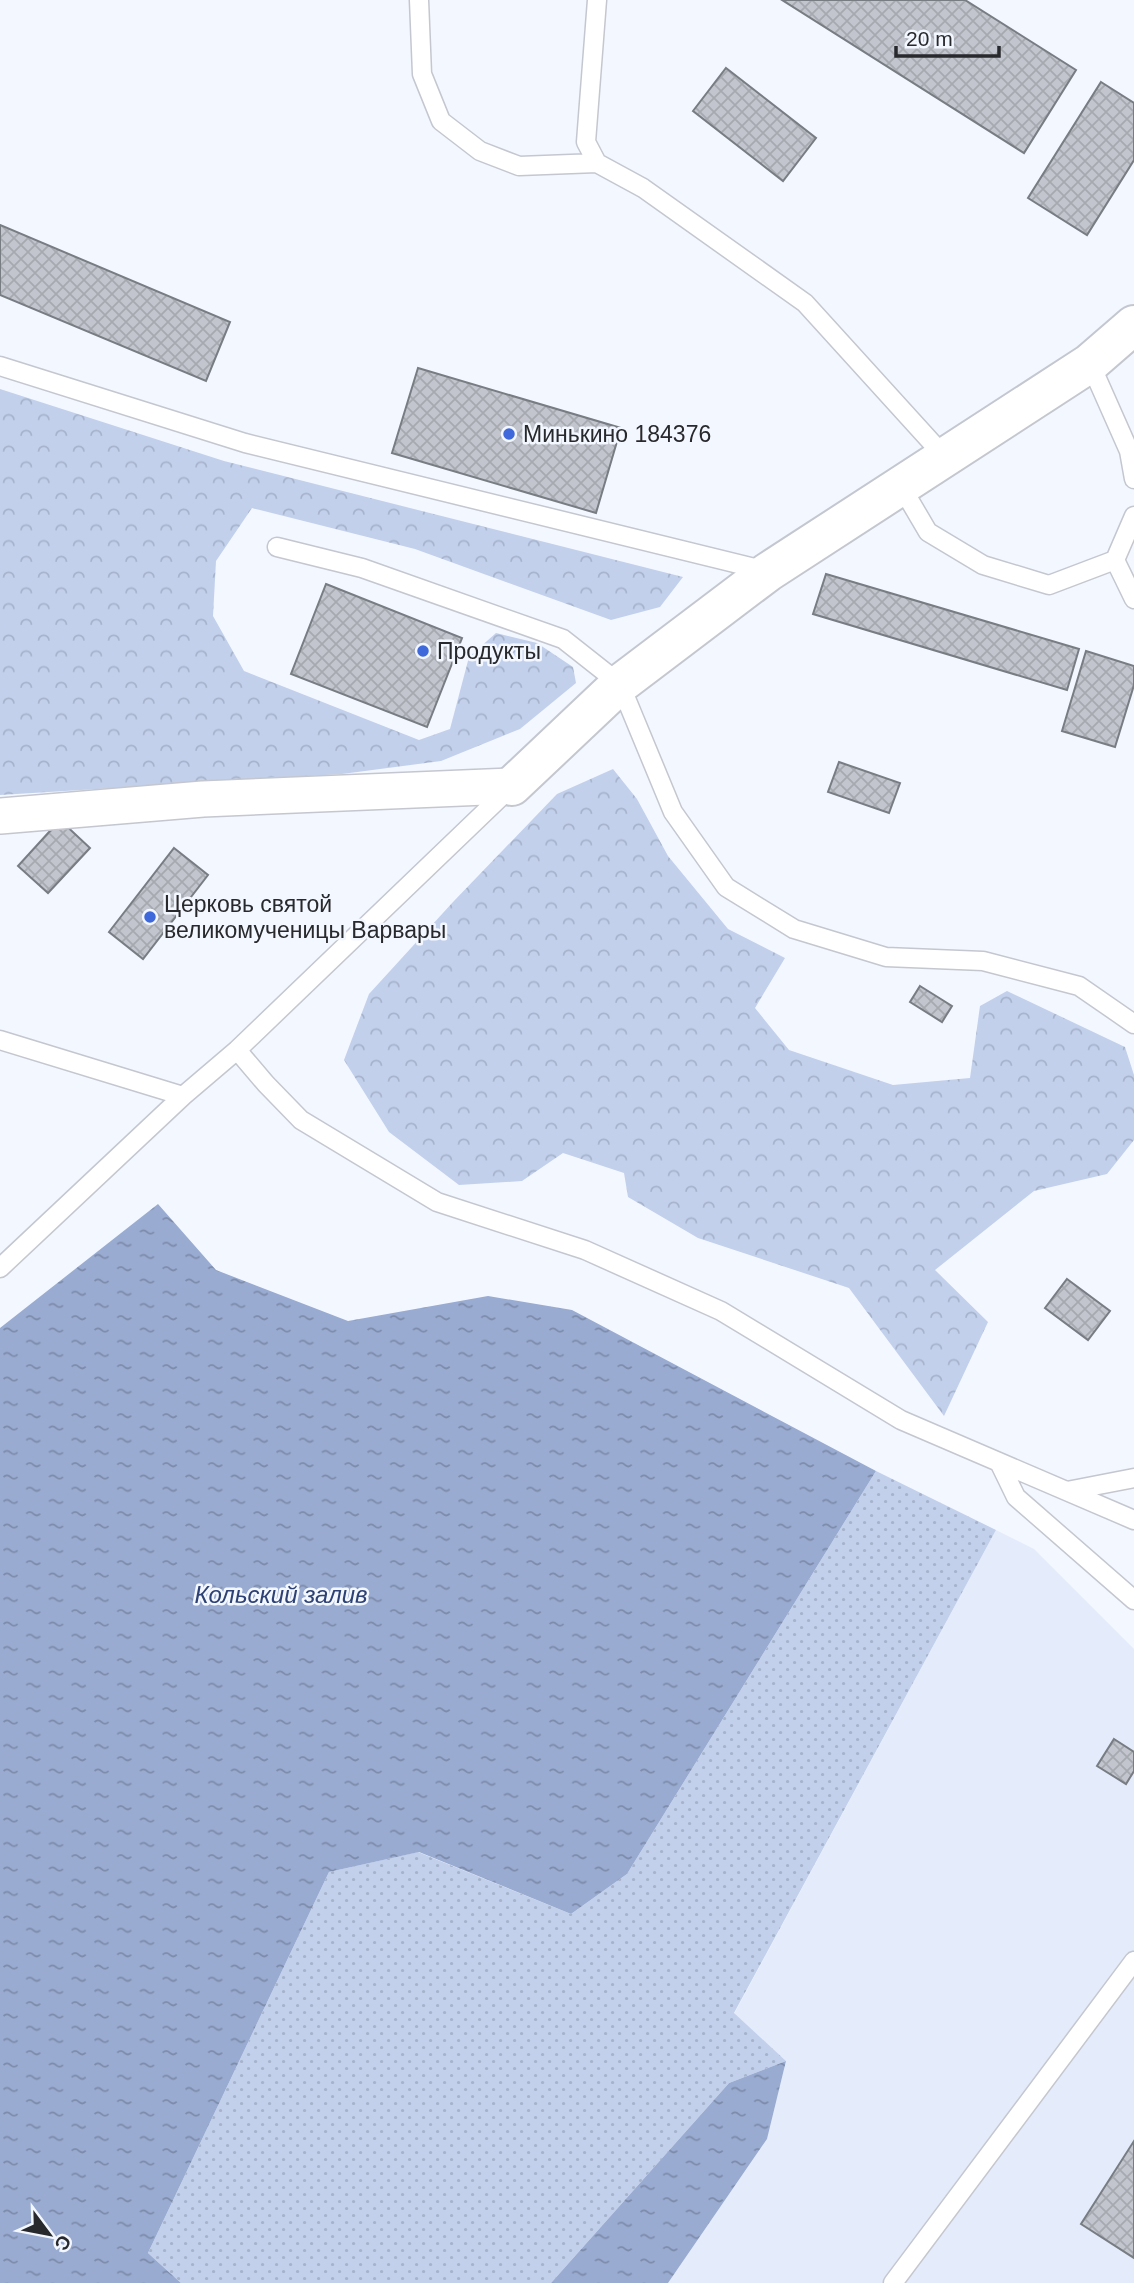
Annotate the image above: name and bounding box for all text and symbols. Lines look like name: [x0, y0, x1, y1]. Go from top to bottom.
scale bar: [896, 14, 999, 58]
text: 20 m: [906, 27, 953, 50]
place label: Минькино 184376: [523, 421, 711, 447]
marker: Минькино 184376: [501, 426, 517, 442]
place label: Продукты: [437, 638, 541, 664]
marker: Продукты: [415, 643, 431, 659]
place label: Церковь святой великомученицы Варвары: [164, 891, 446, 943]
marker: Церковь святой великомученицы Варвары: [142, 909, 158, 925]
water label: Кольский залив: [194, 1581, 368, 1608]
north arrow: [14, 2199, 84, 2269]
text: С: [50, 2231, 76, 2254]

